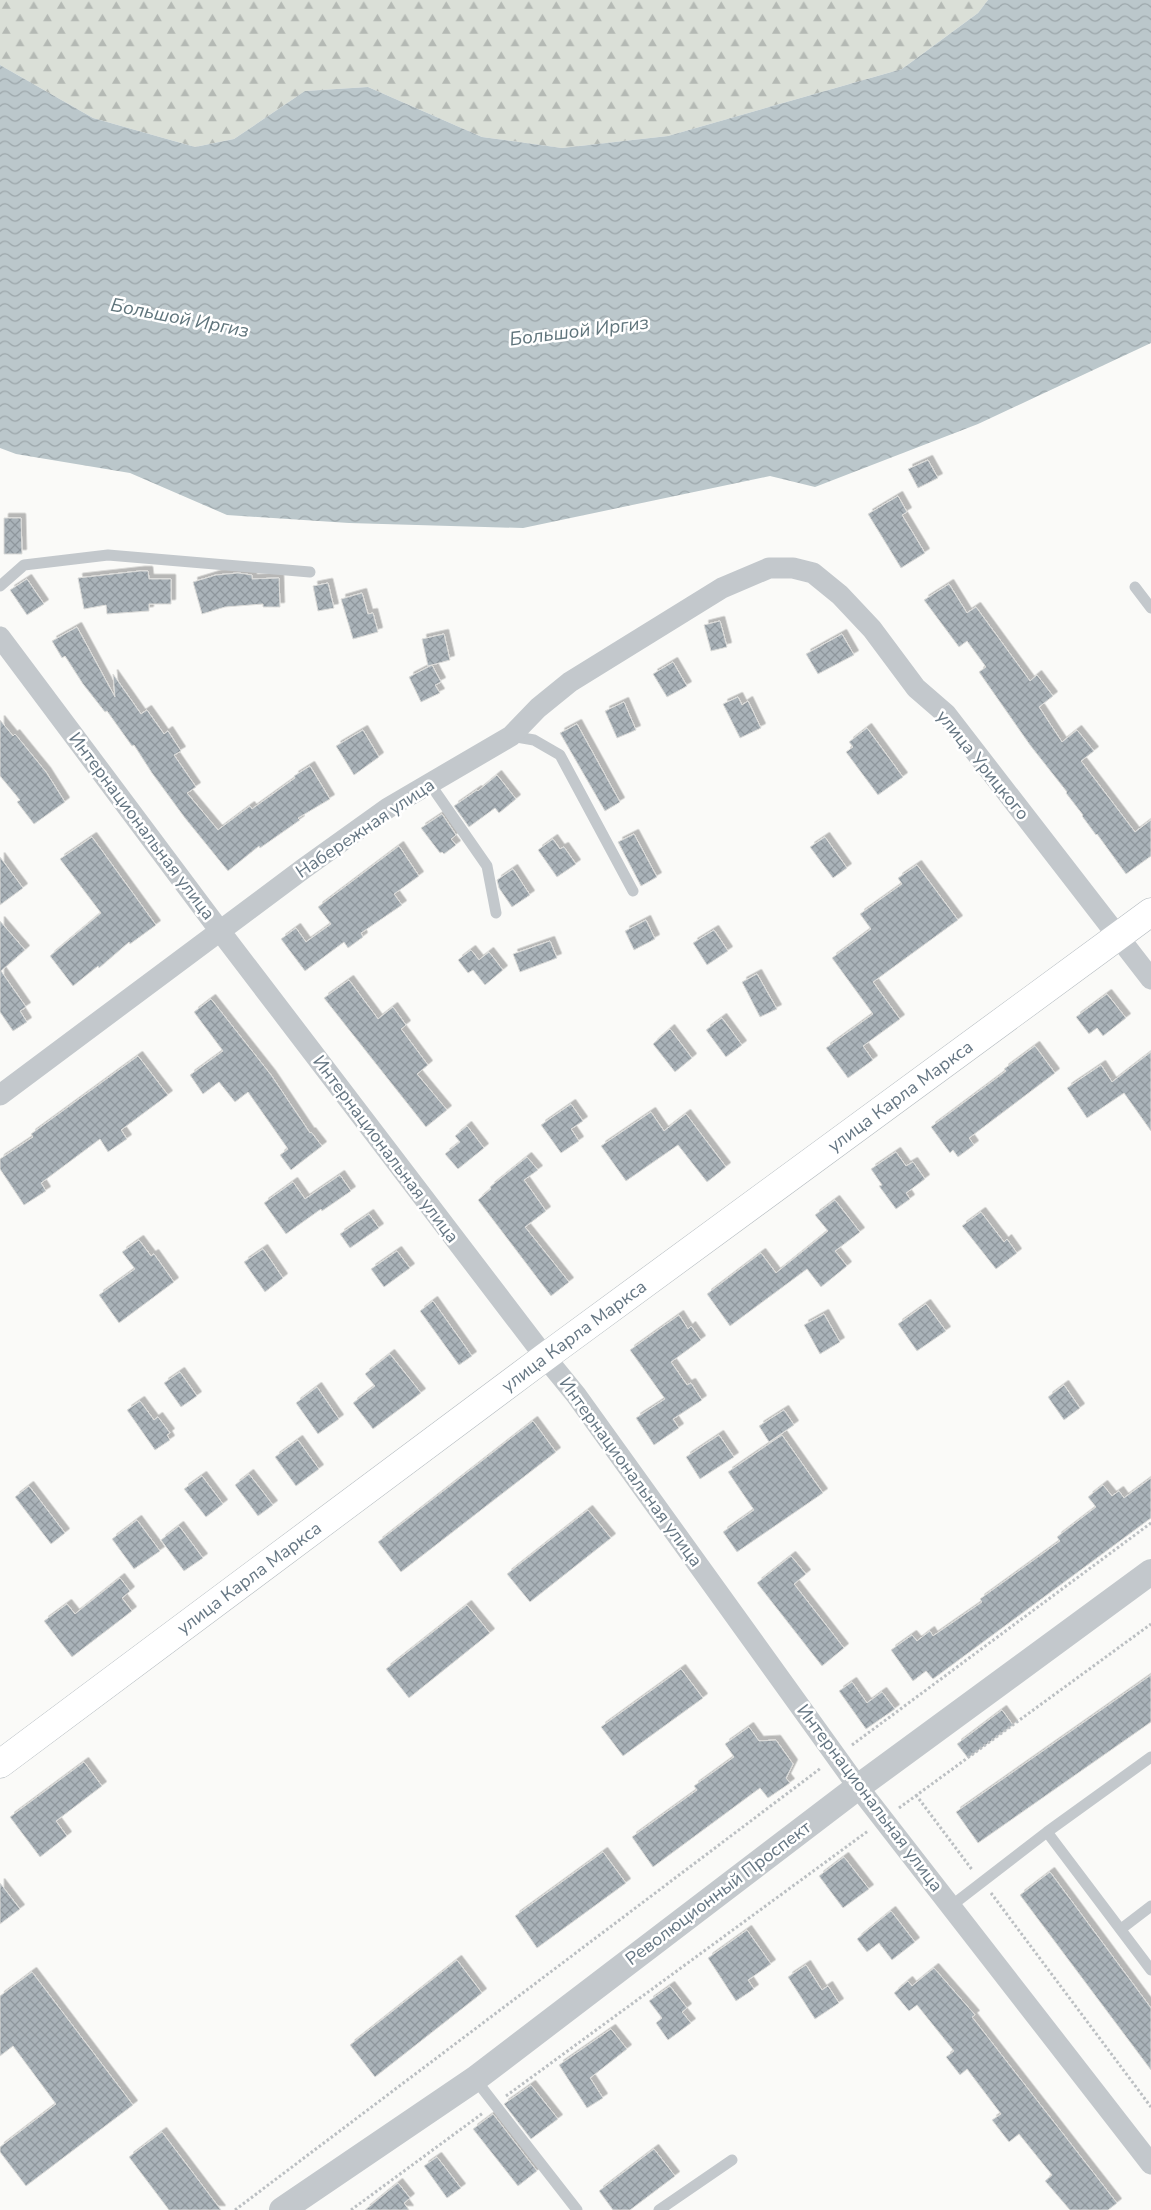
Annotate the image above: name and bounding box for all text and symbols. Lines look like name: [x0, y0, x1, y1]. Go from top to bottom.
water label: Большой Иргиз: [108, 292, 251, 344]
water label: Большой Иргиз: [508, 310, 650, 352]
street label: улица Урицкого: [931, 705, 1035, 825]
street label: Интернациональная улица: [63, 727, 221, 925]
street label: Набережная улица: [291, 773, 439, 883]
street label: улица Карла Маркса: [823, 1035, 978, 1157]
street label: Интернациональная улица: [307, 1050, 465, 1248]
street label: улица Карла Маркса: [496, 1274, 651, 1397]
street label: Интернациональная улица: [554, 1372, 708, 1572]
street label: улица Карла Маркса: [172, 1516, 326, 1640]
street label: Интернациональная улица: [791, 1699, 949, 1897]
street label: Революционный Проспект: [620, 1815, 816, 1971]

